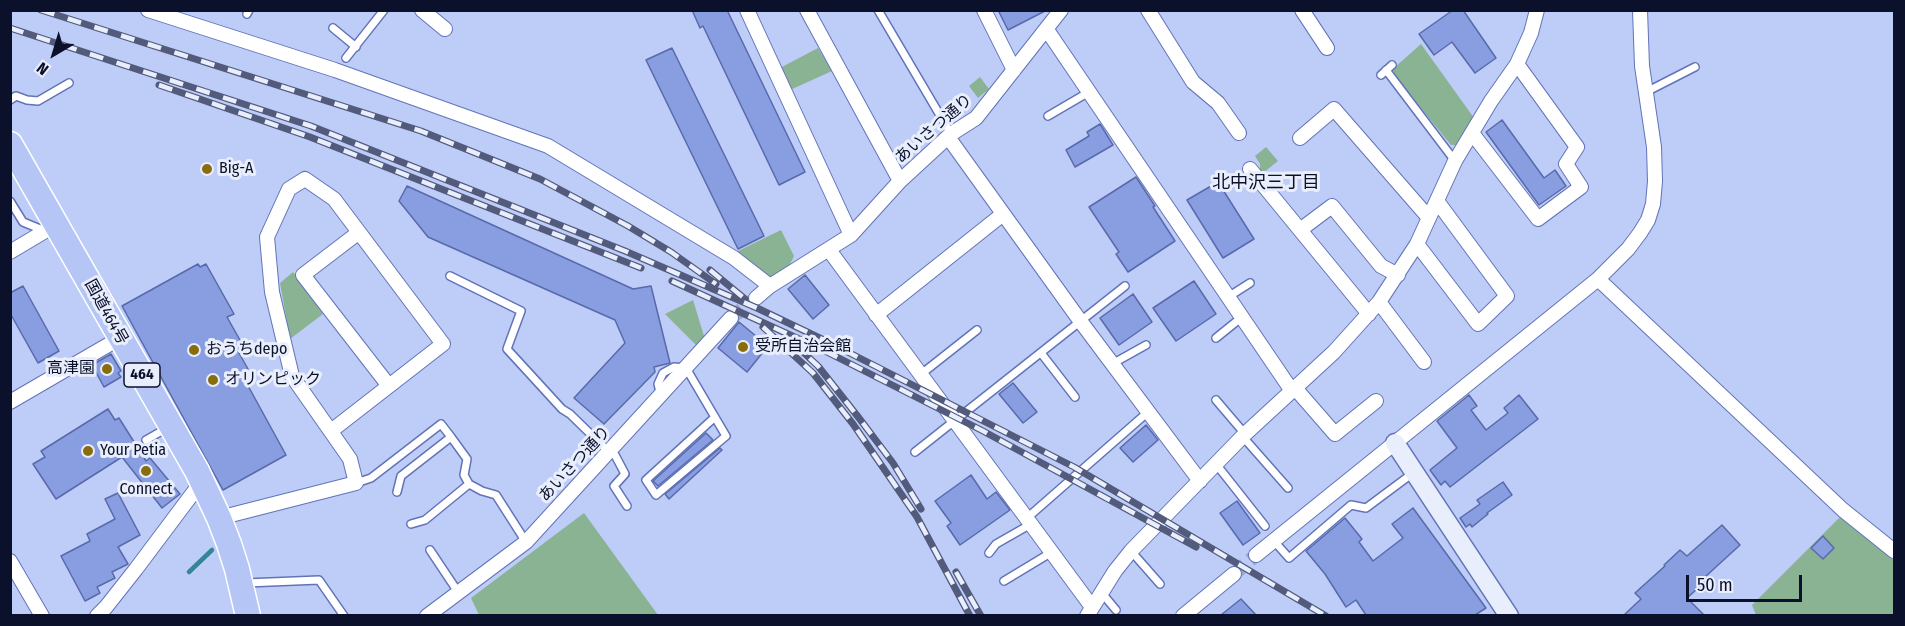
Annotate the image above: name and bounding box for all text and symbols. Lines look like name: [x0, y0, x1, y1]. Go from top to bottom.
north arrow: [24, 24, 84, 84]
text: N: [33, 58, 52, 79]
street label: あいさつ通り: [891, 90, 977, 168]
place label: Big-A: [219, 159, 253, 179]
marker: Big-A: [200, 162, 214, 176]
district label: 北中沢三丁目: [1212, 172, 1320, 194]
street label: 国道464号: [80, 276, 132, 348]
place label: 受所自治会館: [755, 337, 851, 357]
place label: おうちdepo: [206, 340, 287, 360]
marker: 受所自治会館: [736, 340, 750, 354]
marker: おうちdepo: [187, 343, 201, 357]
place label: 高津園: [47, 359, 95, 379]
marker: 高津園: [100, 362, 114, 376]
road number: 464: [124, 363, 160, 387]
place label: オリンピック: [225, 370, 321, 390]
marker: オリンピック: [206, 373, 220, 387]
street label: あいさつ通り: [535, 422, 615, 506]
place label: Your Petia: [100, 441, 166, 461]
marker: Your Petia: [81, 444, 95, 458]
marker: Connect: [139, 464, 153, 478]
place label: Connect: [119, 480, 173, 500]
scale bar: [1689, 563, 1804, 601]
text: 50 m: [1697, 574, 1733, 596]

